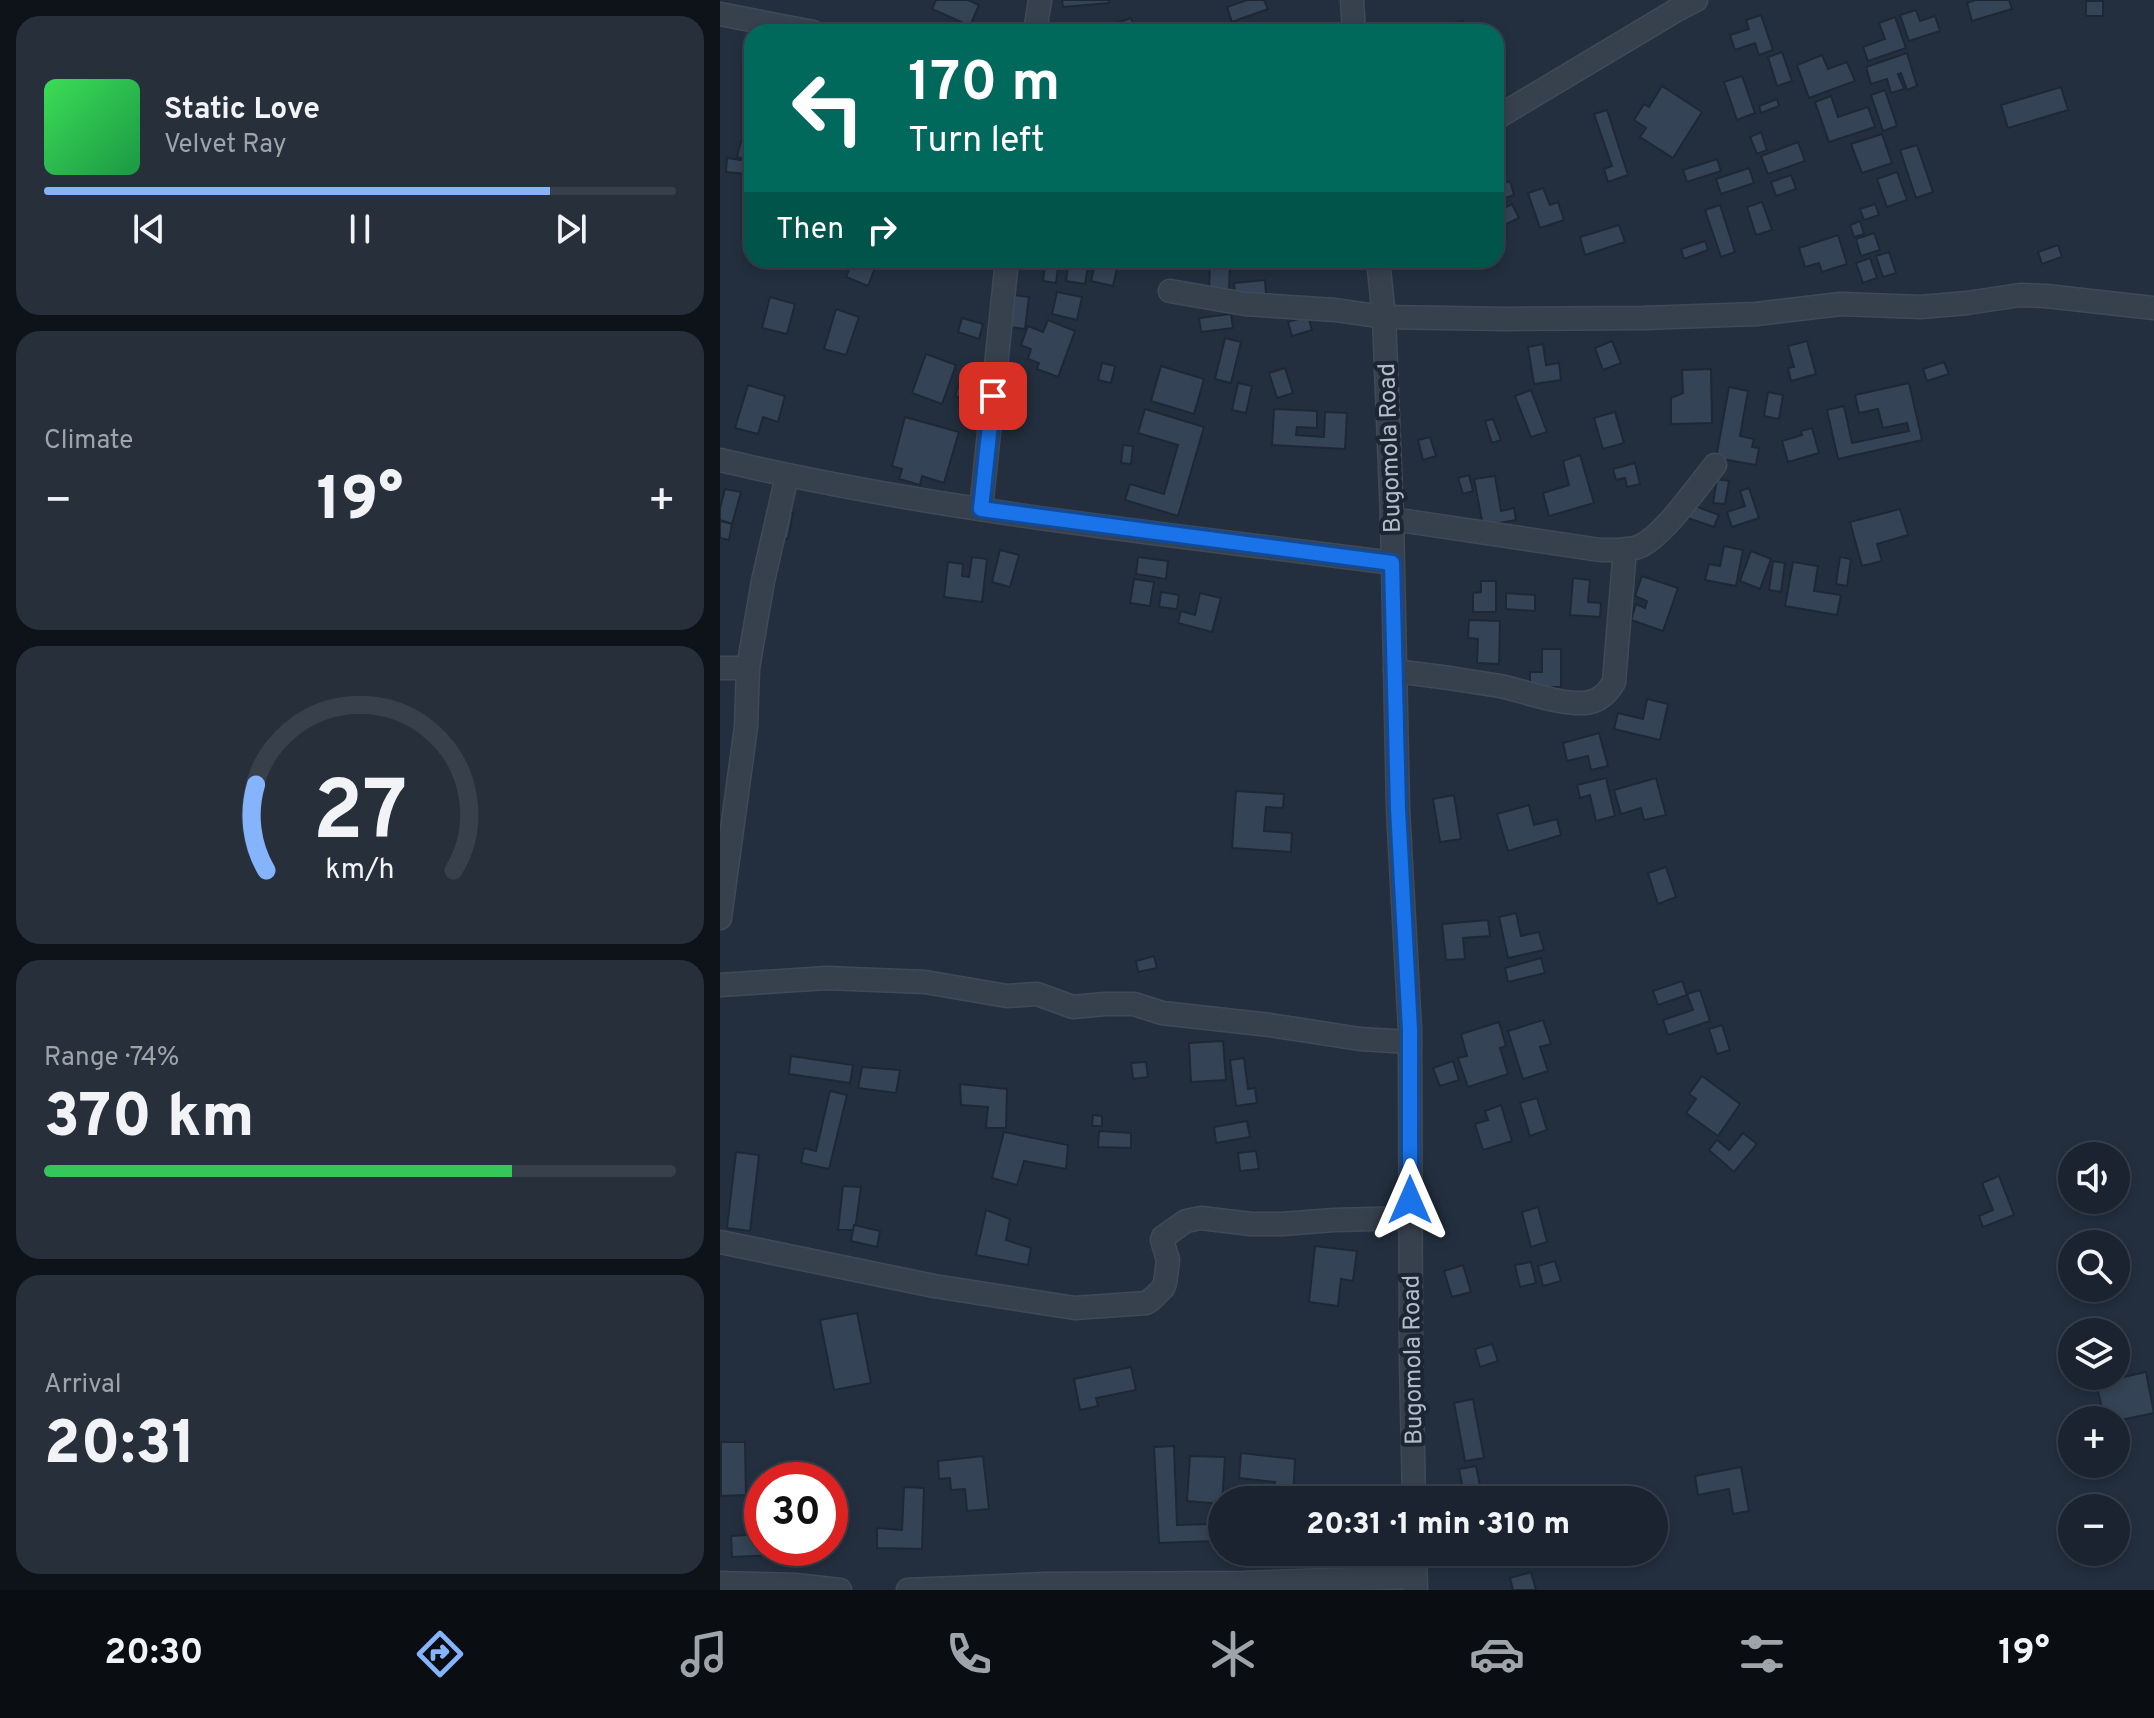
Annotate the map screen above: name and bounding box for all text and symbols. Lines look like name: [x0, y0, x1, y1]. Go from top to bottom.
text: 170 m: [908, 50, 1060, 120]
icon: left: [776, 56, 880, 160]
text: Static Love: [164, 92, 320, 129]
text: Turn left: [908, 119, 1045, 165]
text: Velvet Ray: [164, 129, 287, 162]
icon: previous: [127, 207, 171, 251]
icon: pause: [338, 207, 382, 251]
icon: next: [549, 207, 593, 251]
icon: right: [860, 208, 904, 252]
text: Then: [776, 212, 844, 249]
pin: [959, 362, 1027, 430]
street label: Bugomola Road: [1373, 362, 1409, 533]
icon: arrive: [971, 374, 1015, 418]
text: Climate: [44, 425, 133, 458]
text: 19°: [317, 465, 403, 541]
text: −: [44, 475, 72, 531]
text: +: [648, 475, 676, 531]
text: 27: [313, 764, 407, 869]
text: km/h: [325, 853, 395, 889]
text: Range · 74%: [44, 1042, 180, 1075]
text: 370 km: [44, 1082, 254, 1158]
map controls: [2058, 1142, 2130, 1566]
button: sound: [2058, 1142, 2130, 1214]
position arrow: [1368, 1158, 1452, 1242]
button: search: [2058, 1230, 2130, 1302]
street label: Bugomola Road: [1398, 1275, 1430, 1445]
button: layers: [2058, 1318, 2130, 1390]
text: Arrival: [44, 1369, 122, 1402]
button: +: [2058, 1406, 2130, 1478]
text: 20:31: [44, 1409, 196, 1485]
speed limit sign: 30: [744, 1462, 848, 1566]
button: −: [2058, 1494, 2130, 1566]
text: 20:31 · 1 min · 310 m: [1306, 1507, 1570, 1544]
icon: directions: [412, 1626, 468, 1682]
icon: music: [676, 1626, 732, 1682]
icon: phone: [941, 1626, 997, 1682]
icon: climate: [1205, 1626, 1261, 1682]
icon: car: [1469, 1626, 1525, 1682]
icon: filters: [1734, 1626, 1790, 1682]
text: 20:30: [104, 1631, 203, 1677]
text: 19°: [1998, 1631, 2050, 1677]

